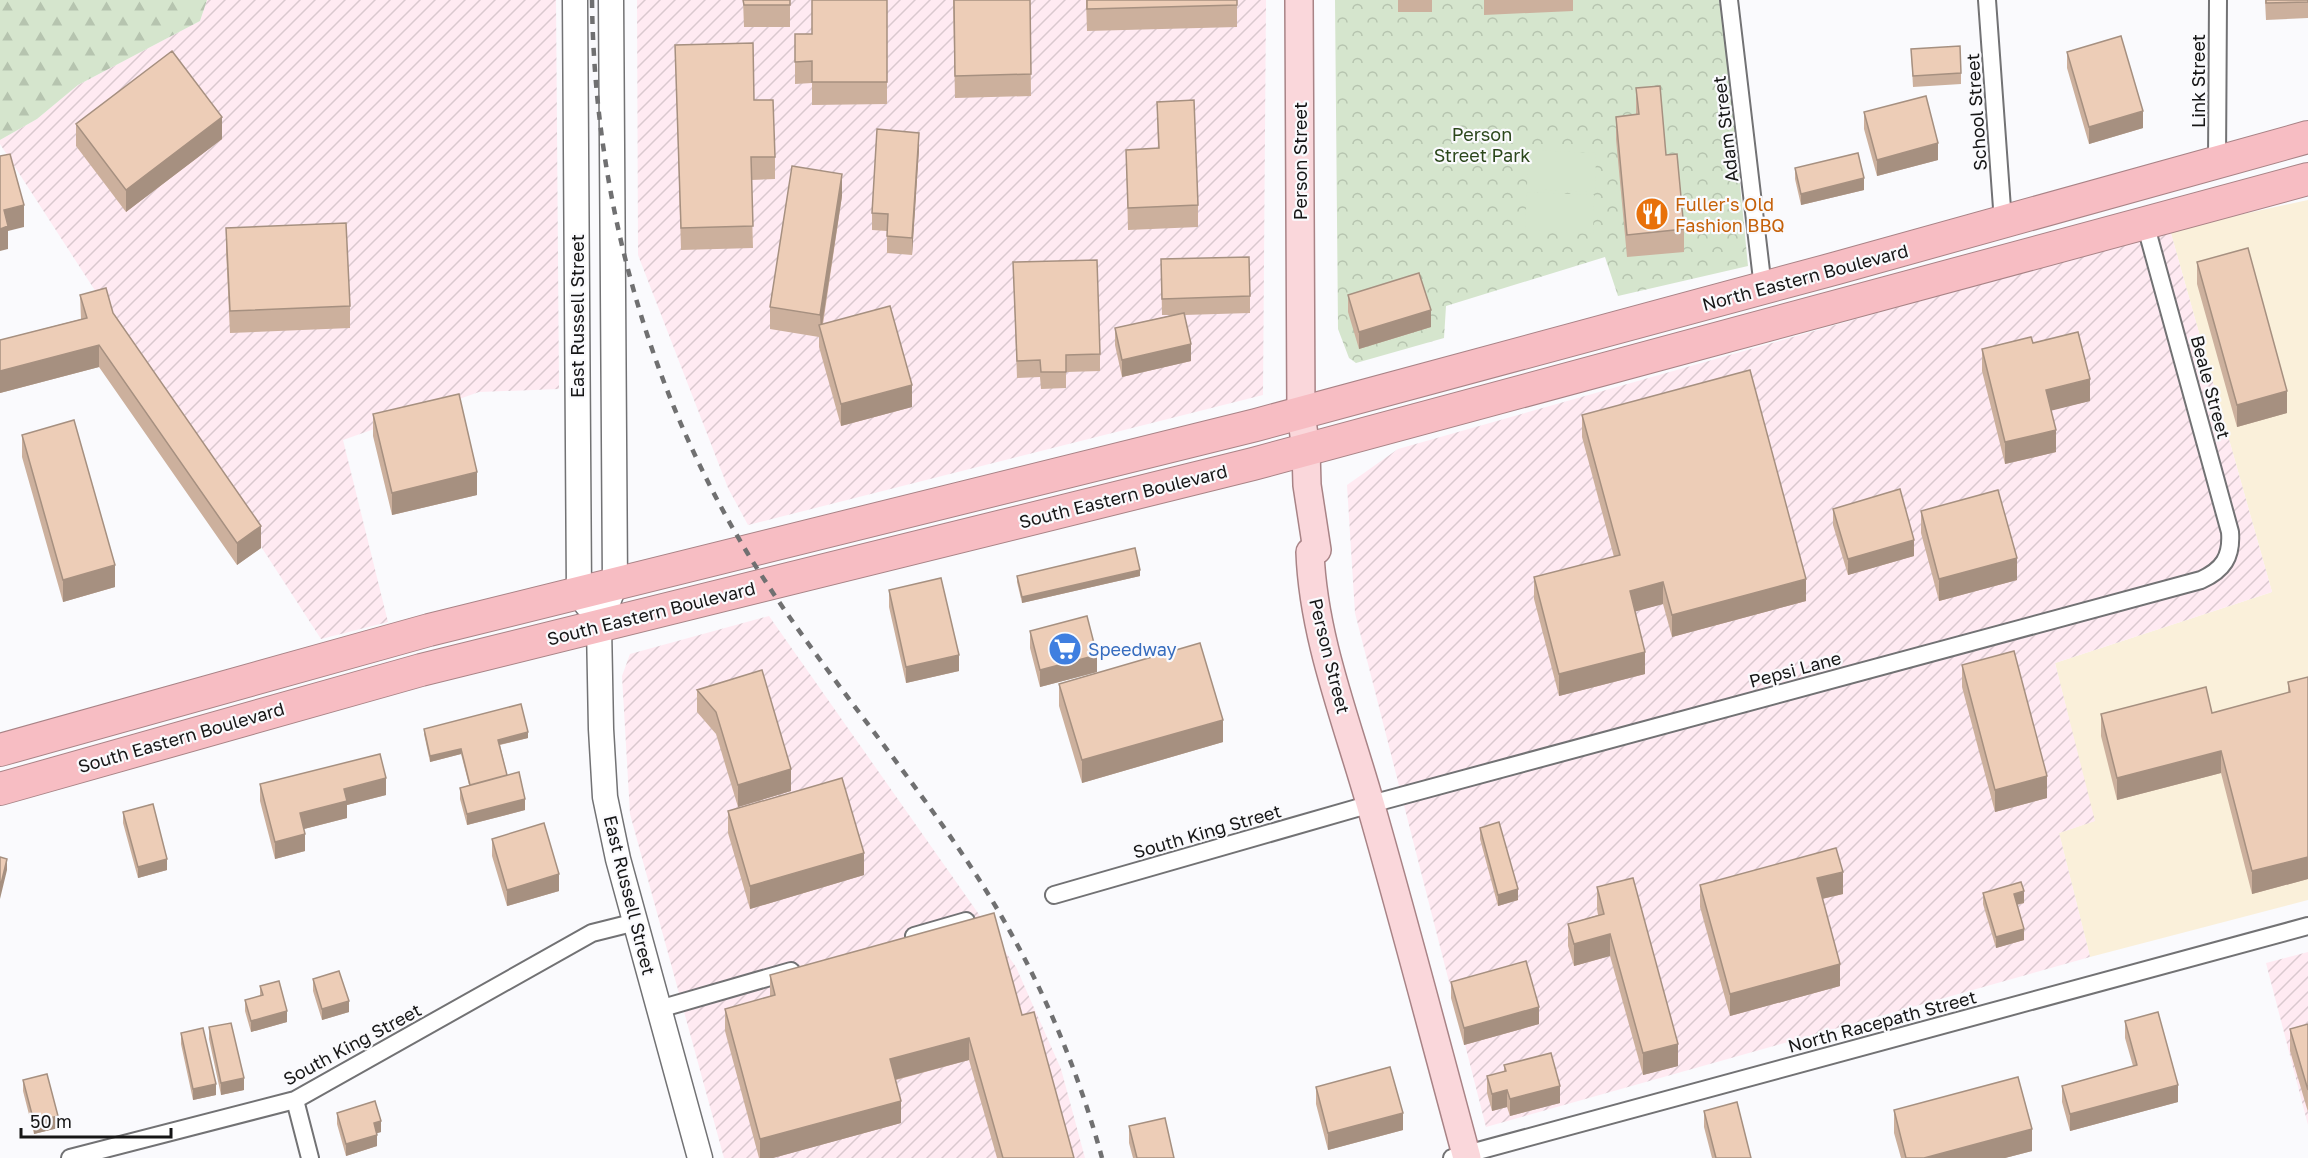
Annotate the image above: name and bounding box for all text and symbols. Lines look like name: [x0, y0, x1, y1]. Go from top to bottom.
street label: Link Street: [2187, 34, 2209, 128]
street label: School Street: [1961, 53, 1991, 171]
street label: Adam Street: [1708, 75, 1742, 183]
street label: Person Street: [1289, 102, 1311, 220]
park label: Person Street Park: [1434, 123, 1530, 166]
place label: Fuller's Old Fashion BBQ: [1675, 193, 1785, 236]
restaurant icon: Fuller's Old Fashion BBQ: [1634, 196, 1670, 232]
street label: East Russell Street: [566, 234, 588, 398]
street label: North Eastern Boulevard: [1700, 239, 1910, 315]
street label: Beale Street: [2187, 333, 2235, 441]
street label: South Eastern Boulevard: [1017, 459, 1229, 533]
street label: South Eastern Boulevard: [545, 576, 757, 650]
street label: Person Street: [1305, 596, 1355, 716]
supermarket icon: Speedway: [1047, 631, 1083, 667]
place label: Speedway: [1088, 638, 1177, 660]
street label: Pepsi Lane: [1747, 646, 1843, 692]
street label: South Eastern Boulevard: [75, 697, 287, 777]
street label: South King Street: [1130, 799, 1284, 863]
street label: East Russell Street: [600, 813, 660, 977]
street label: North Racepath Street: [1785, 985, 1979, 1057]
street label: South King Street: [279, 998, 425, 1090]
scale bar: [21, 1101, 171, 1139]
text: 50 m: [30, 1110, 72, 1132]

